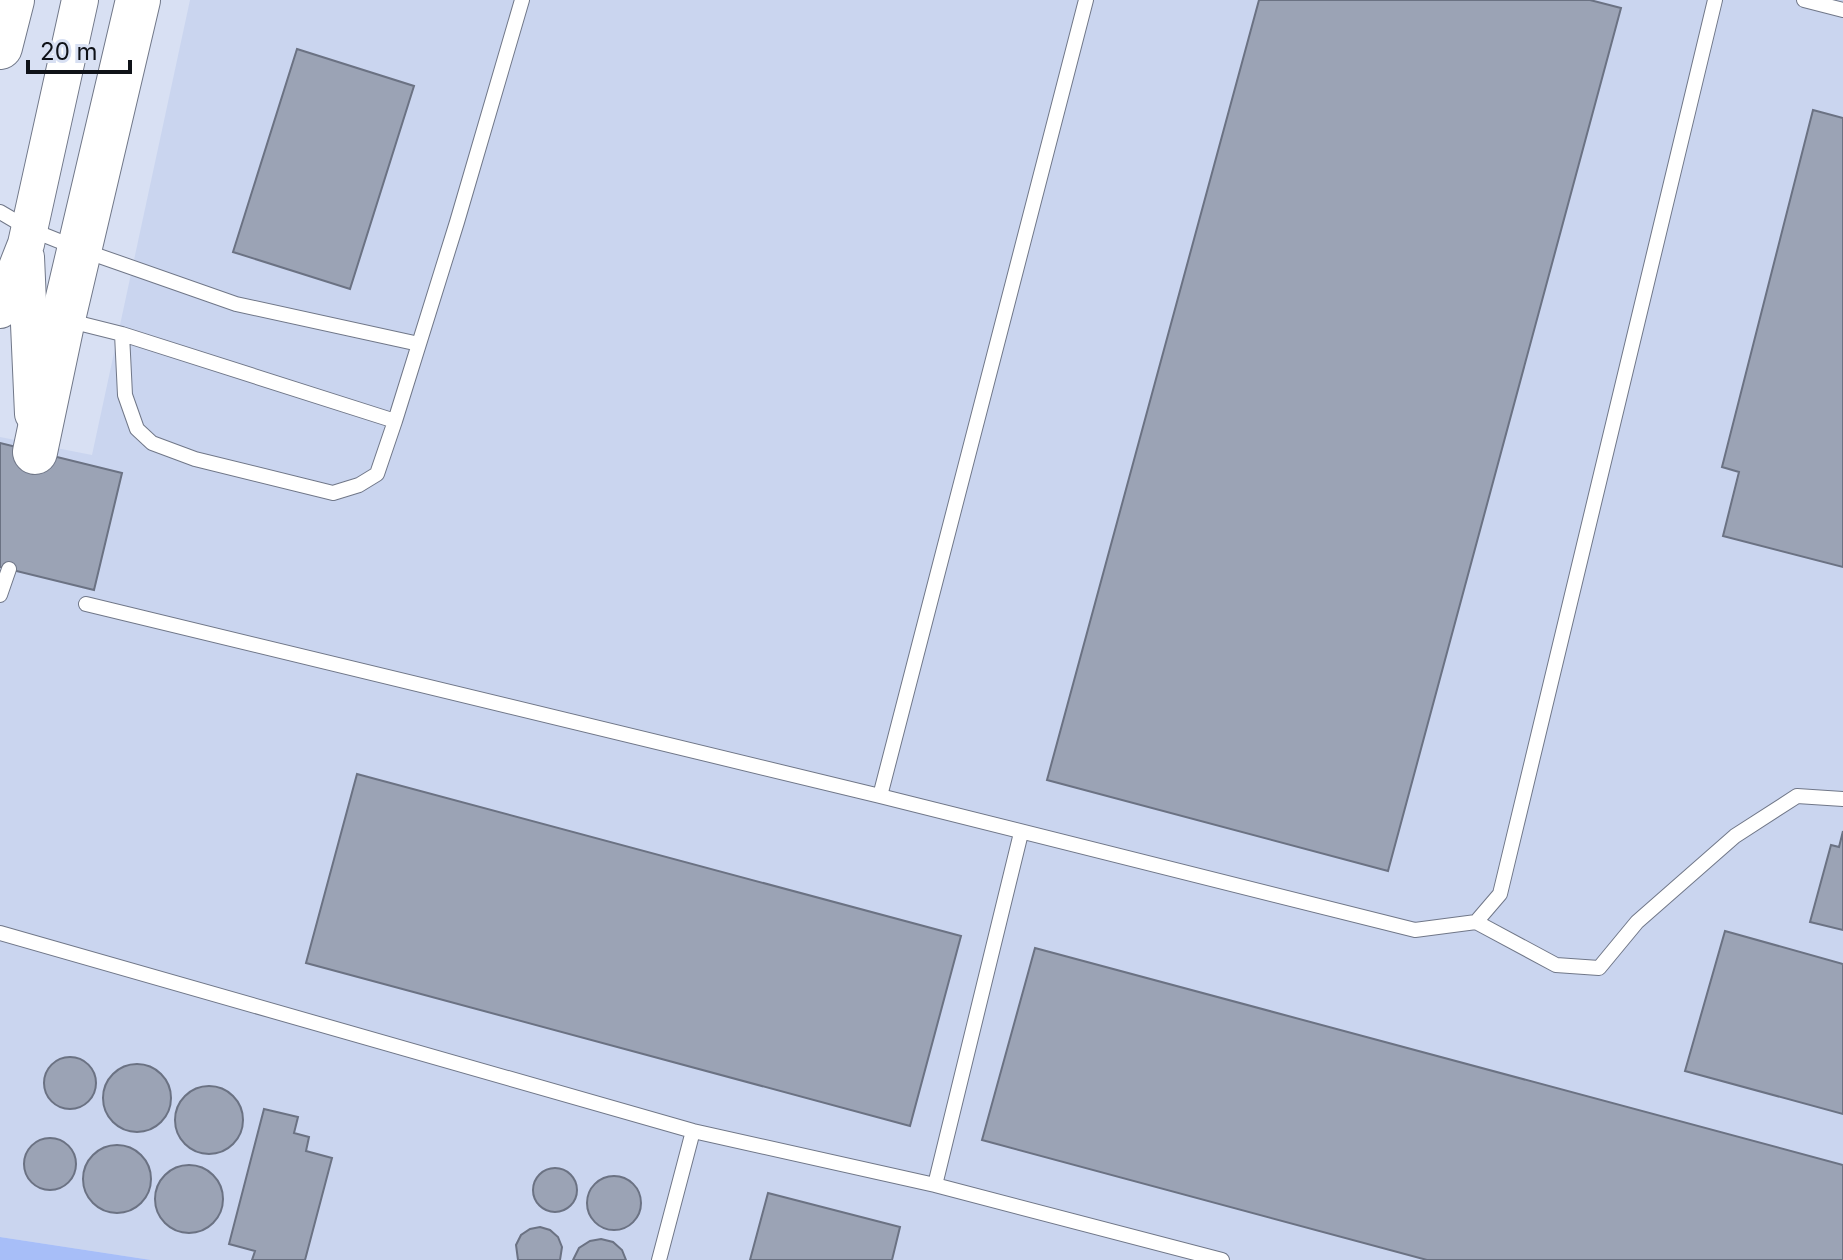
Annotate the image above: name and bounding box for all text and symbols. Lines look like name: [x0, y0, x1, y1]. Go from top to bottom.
scale bar: [28, 24, 130, 74]
text: 20 m: [40, 37, 98, 66]

